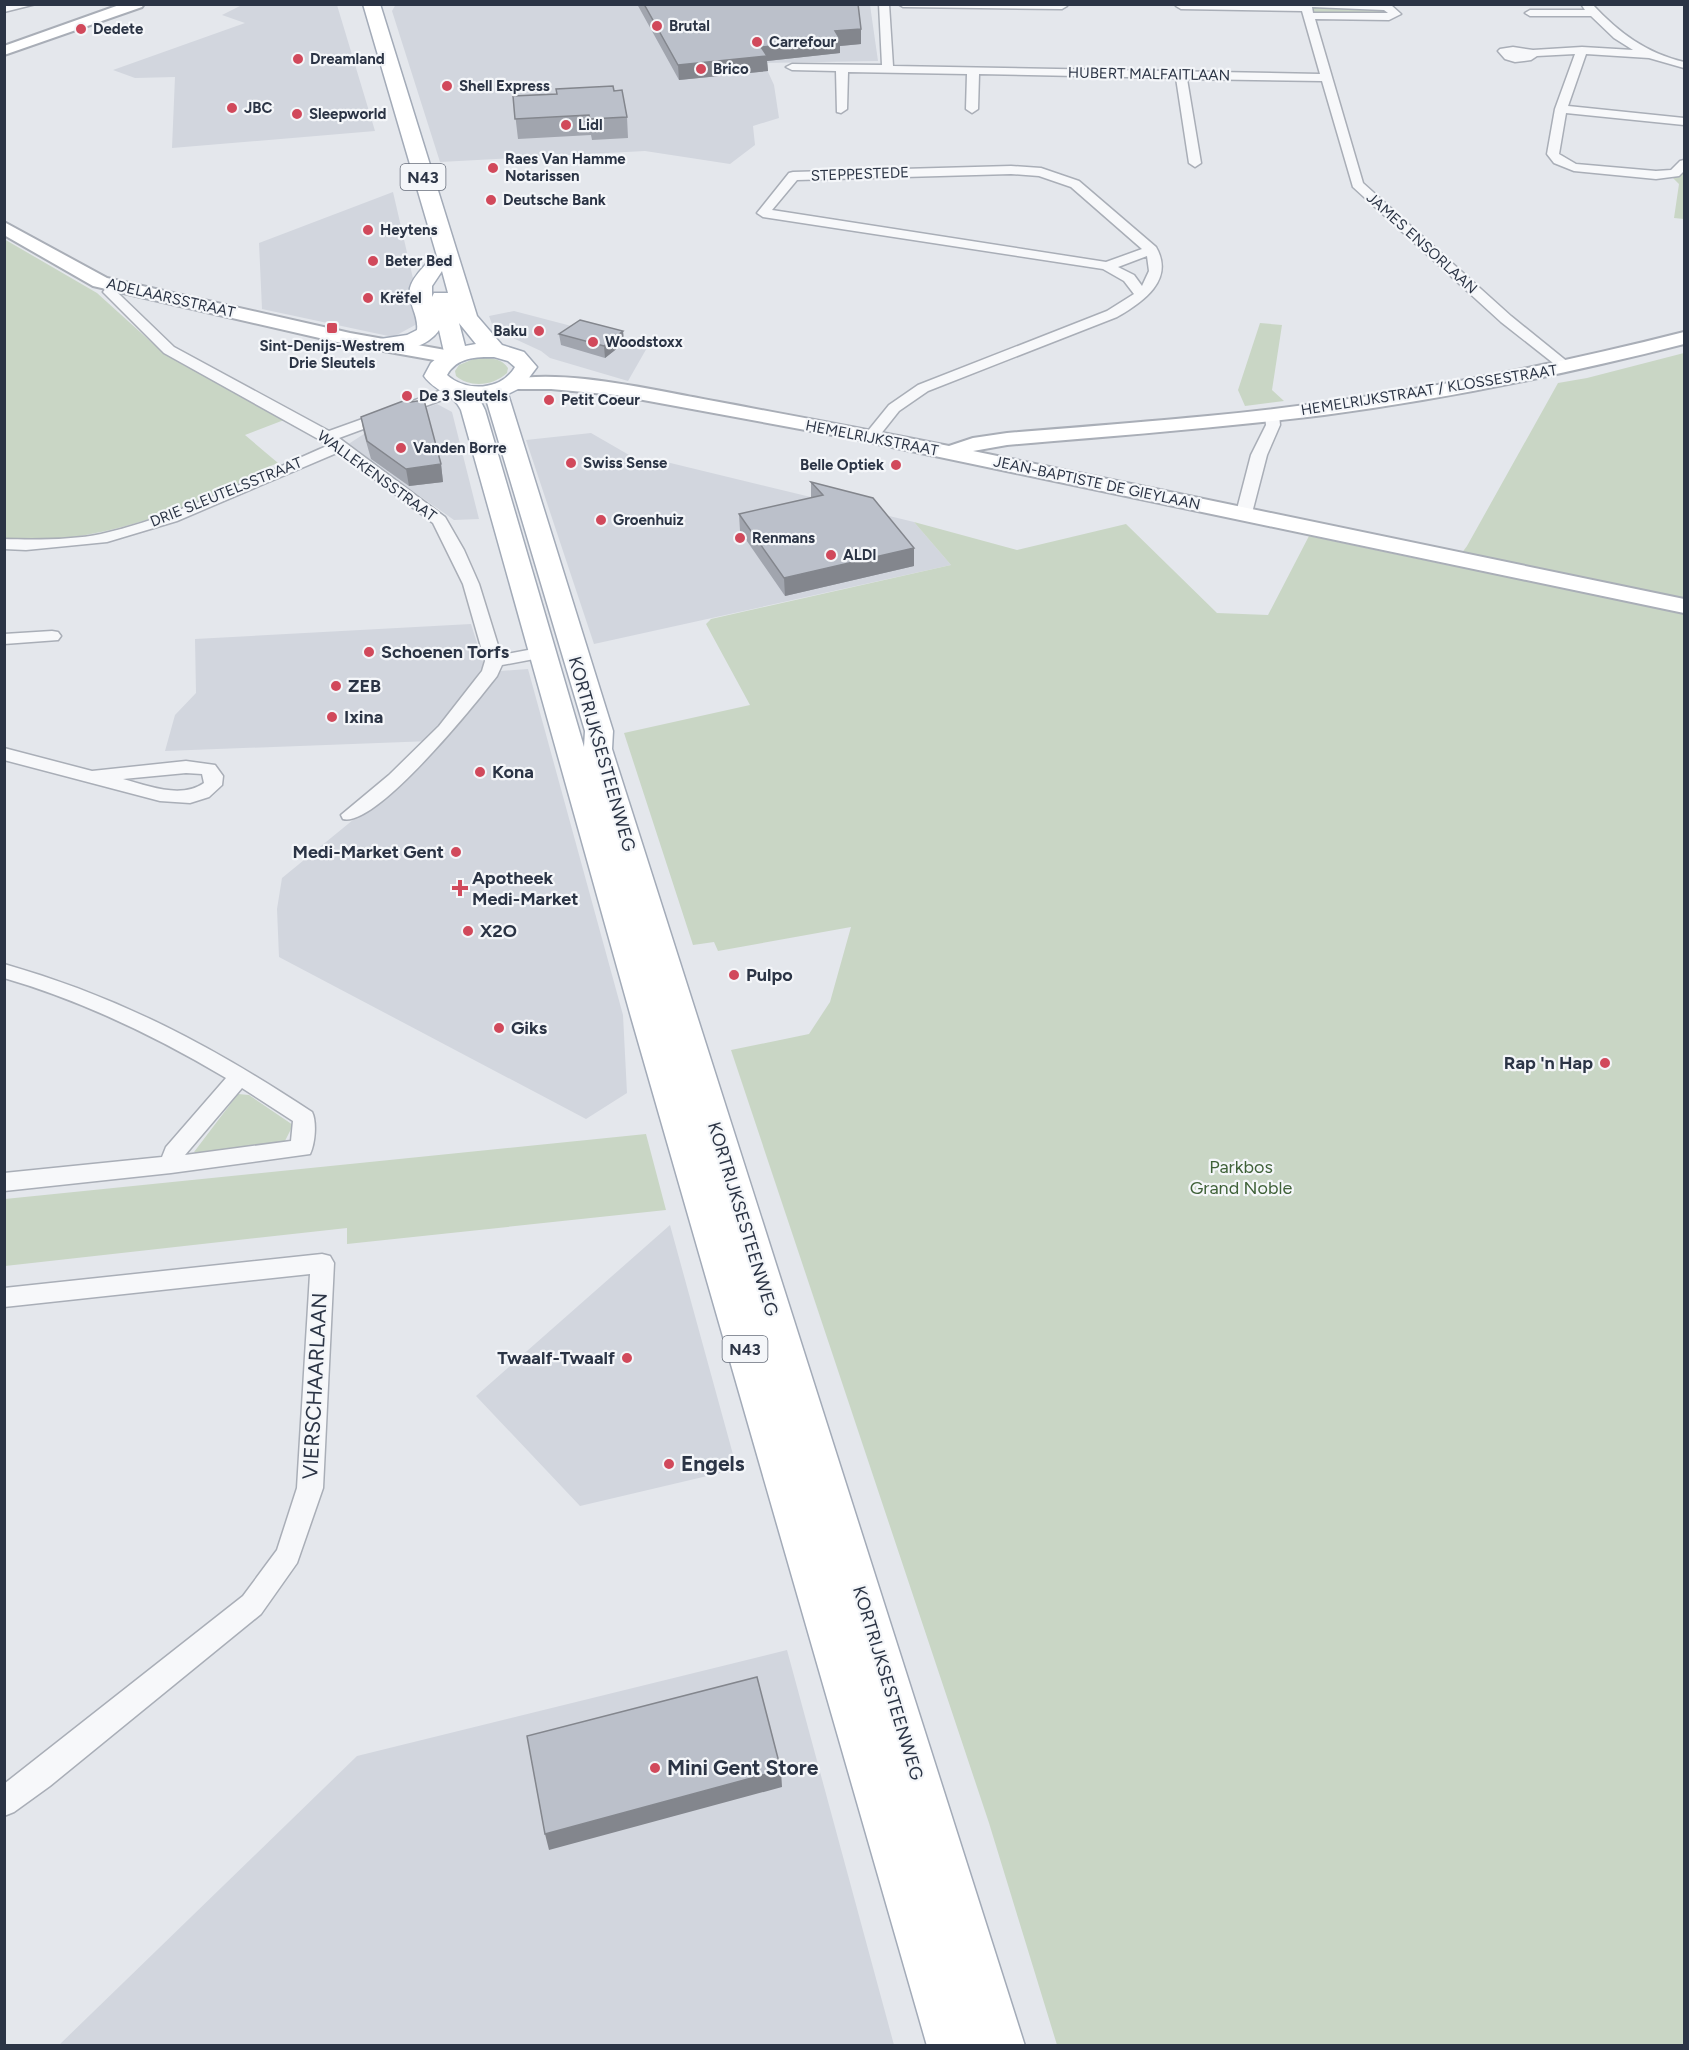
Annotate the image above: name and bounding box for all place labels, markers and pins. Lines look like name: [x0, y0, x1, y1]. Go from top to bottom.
place label: Brutal: [669, 17, 710, 35]
marker: Brutal: [650, 19, 664, 33]
place label: Dedete: [93, 20, 144, 38]
marker: Dedete: [74, 22, 88, 36]
place label: Carrefour: [769, 33, 837, 51]
marker: Carrefour: [750, 35, 764, 49]
place label: Dreamland: [310, 50, 385, 68]
marker: Dreamland: [291, 52, 305, 66]
place label: Brico: [713, 60, 749, 78]
marker: Brico: [694, 62, 708, 76]
place label: Shell Express: [459, 77, 550, 95]
marker: Shell Express: [440, 79, 454, 93]
place label: JBC: [244, 99, 272, 117]
marker: JBC: [225, 101, 239, 115]
place label: Sleepworld: [309, 105, 386, 123]
marker: Sleepworld: [290, 107, 304, 121]
place label: Lidl: [578, 116, 603, 134]
marker: Lidl: [559, 118, 573, 132]
place label: Raes Van Hamme Notarissen: [505, 150, 626, 185]
marker: Raes Van Hamme Notarissen: [486, 161, 500, 175]
place label: Deutsche Bank: [503, 191, 606, 209]
marker: Deutsche Bank: [484, 193, 498, 207]
place label: Heytens: [380, 221, 438, 239]
marker: Heytens: [361, 223, 375, 237]
place label: Beter Bed: [385, 252, 452, 270]
marker: Beter Bed: [366, 254, 380, 268]
place label: Krëfel: [380, 289, 422, 307]
marker: Krëfel: [361, 291, 375, 305]
marker: Sint-Denijs-Westrem Drie Sleutels: [325, 321, 339, 335]
place label: Baku: [493, 322, 527, 340]
marker: Baku: [532, 324, 546, 338]
place label: Woodstoxx: [605, 333, 683, 351]
marker: Woodstoxx: [586, 335, 600, 349]
place label: Sint-Denijs-Westrem Drie Sleutels: [260, 337, 405, 372]
place label: De 3 Sleutels: [419, 387, 508, 405]
marker: De 3 Sleutels: [400, 389, 414, 403]
place label: Petit Coeur: [561, 391, 640, 409]
marker: Petit Coeur: [542, 393, 556, 407]
place label: Vanden Borre: [413, 439, 507, 457]
marker: Vanden Borre: [394, 441, 408, 455]
place label: Swiss Sense: [583, 454, 668, 472]
marker: Swiss Sense: [564, 456, 578, 470]
place label: Belle Optiek: [800, 456, 884, 474]
marker: Belle Optiek: [889, 458, 903, 472]
place label: Groenhuiz: [613, 511, 684, 529]
marker: Groenhuiz: [594, 513, 608, 527]
place label: Renmans: [752, 529, 815, 547]
marker: Renmans: [733, 531, 747, 545]
place label: ALDI: [843, 546, 877, 564]
marker: ALDI: [824, 548, 838, 562]
place label: Schoenen Torfs: [381, 641, 510, 663]
marker: Schoenen Torfs: [362, 645, 376, 659]
place label: ZEB: [348, 675, 381, 697]
marker: ZEB: [329, 679, 343, 693]
place label: Ixina: [344, 706, 383, 728]
marker: Ixina: [325, 710, 339, 724]
place label: Kona: [492, 761, 534, 783]
marker: Kona: [473, 765, 487, 779]
place label: Medi-Market Gent: [292, 841, 444, 863]
marker: Medi-Market Gent: [449, 845, 463, 859]
place label: Apotheek Medi-Market: [472, 867, 578, 910]
marker: Apotheek Medi-Market: [453, 881, 467, 895]
place label: X2O: [480, 920, 517, 942]
marker: X2O: [461, 924, 475, 938]
place label: Pulpo: [746, 964, 793, 986]
marker: Pulpo: [727, 968, 741, 982]
place label: Giks: [511, 1017, 548, 1039]
marker: Giks: [492, 1021, 506, 1035]
place label: Rap 'n Hap: [1504, 1052, 1593, 1074]
marker: Rap 'n Hap: [1598, 1056, 1612, 1070]
place label: Twaalf-Twaalf: [497, 1347, 616, 1369]
marker: Twaalf-Twaalf: [620, 1351, 634, 1365]
place label: Engels: [681, 1451, 745, 1476]
marker: Engels: [662, 1457, 676, 1471]
place label: Mini Gent Store: [667, 1755, 819, 1780]
marker: Mini Gent Store: [648, 1761, 662, 1775]

